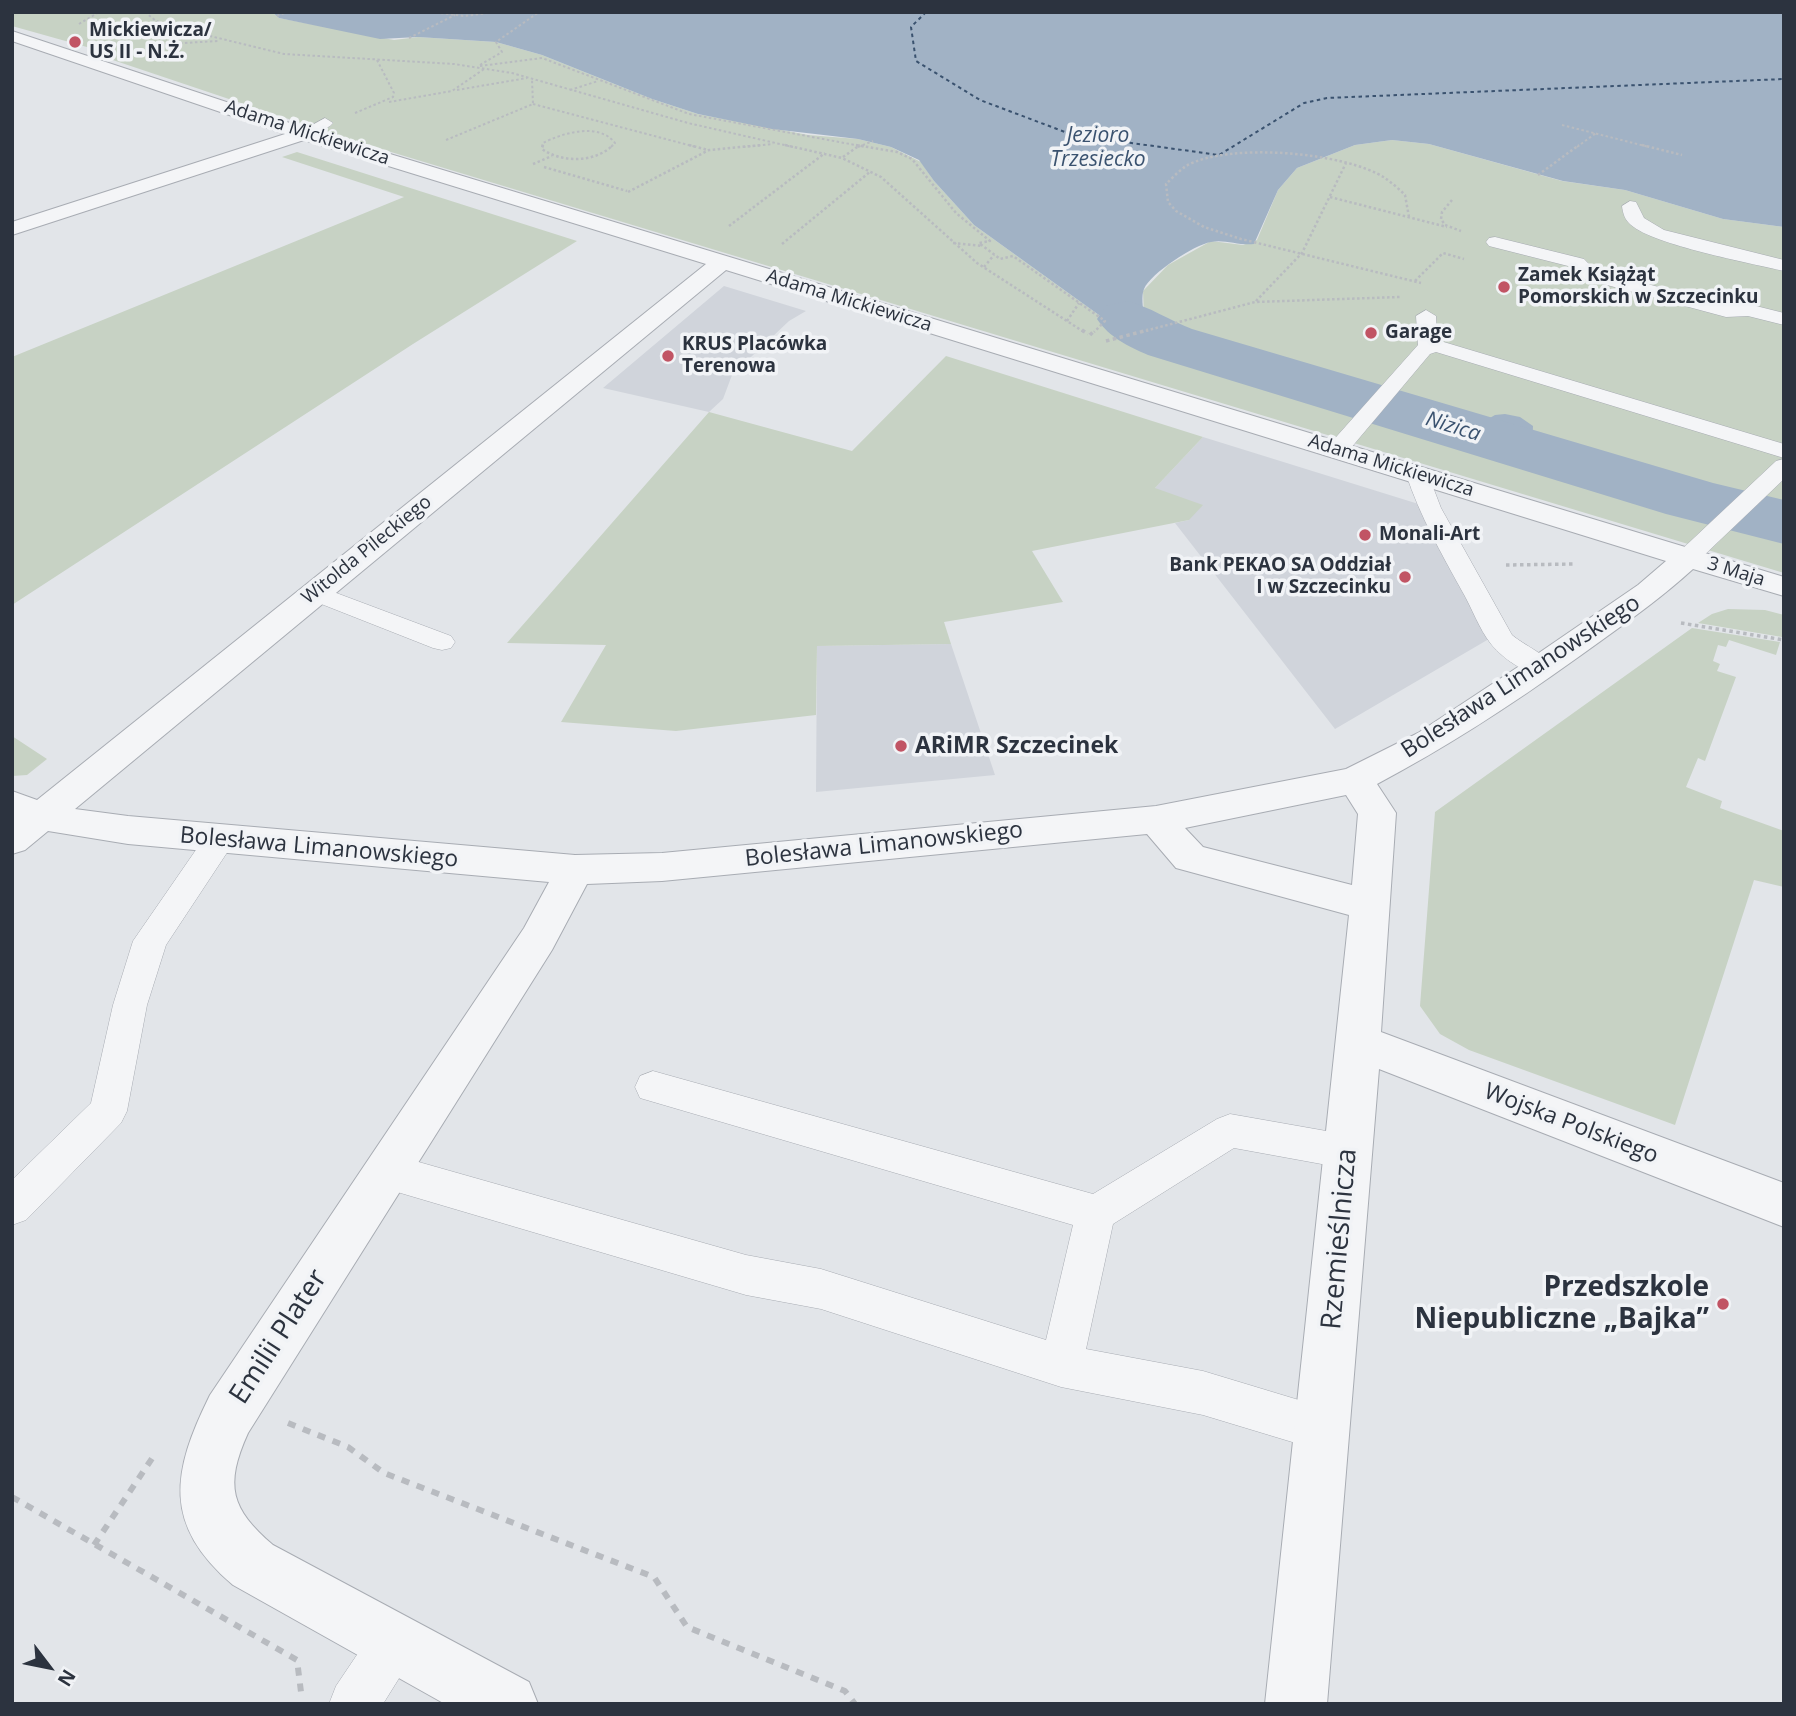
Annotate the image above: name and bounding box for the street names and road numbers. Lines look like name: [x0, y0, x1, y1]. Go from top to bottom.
street label: Adama Mickiewicza: [222, 96, 392, 170]
street label: Adama Mickiewicza: [764, 265, 934, 337]
street label: Adama Mickiewicza: [1306, 430, 1476, 502]
street label: Witolda Pileckiego: [297, 491, 437, 609]
street label: 3 Maja: [1705, 553, 1767, 591]
street label: Bolesława Limanowskiego: [1396, 589, 1646, 765]
street label: Bolesława Limanowskiego: [744, 817, 1024, 873]
street label: Bolesława Limanowskiego: [179, 822, 459, 874]
street label: Wojska Polskiego: [1480, 1078, 1662, 1170]
street label: Rzemieślnicza: [1315, 1147, 1365, 1331]
street label: Emilii Plater: [223, 1263, 335, 1411]

